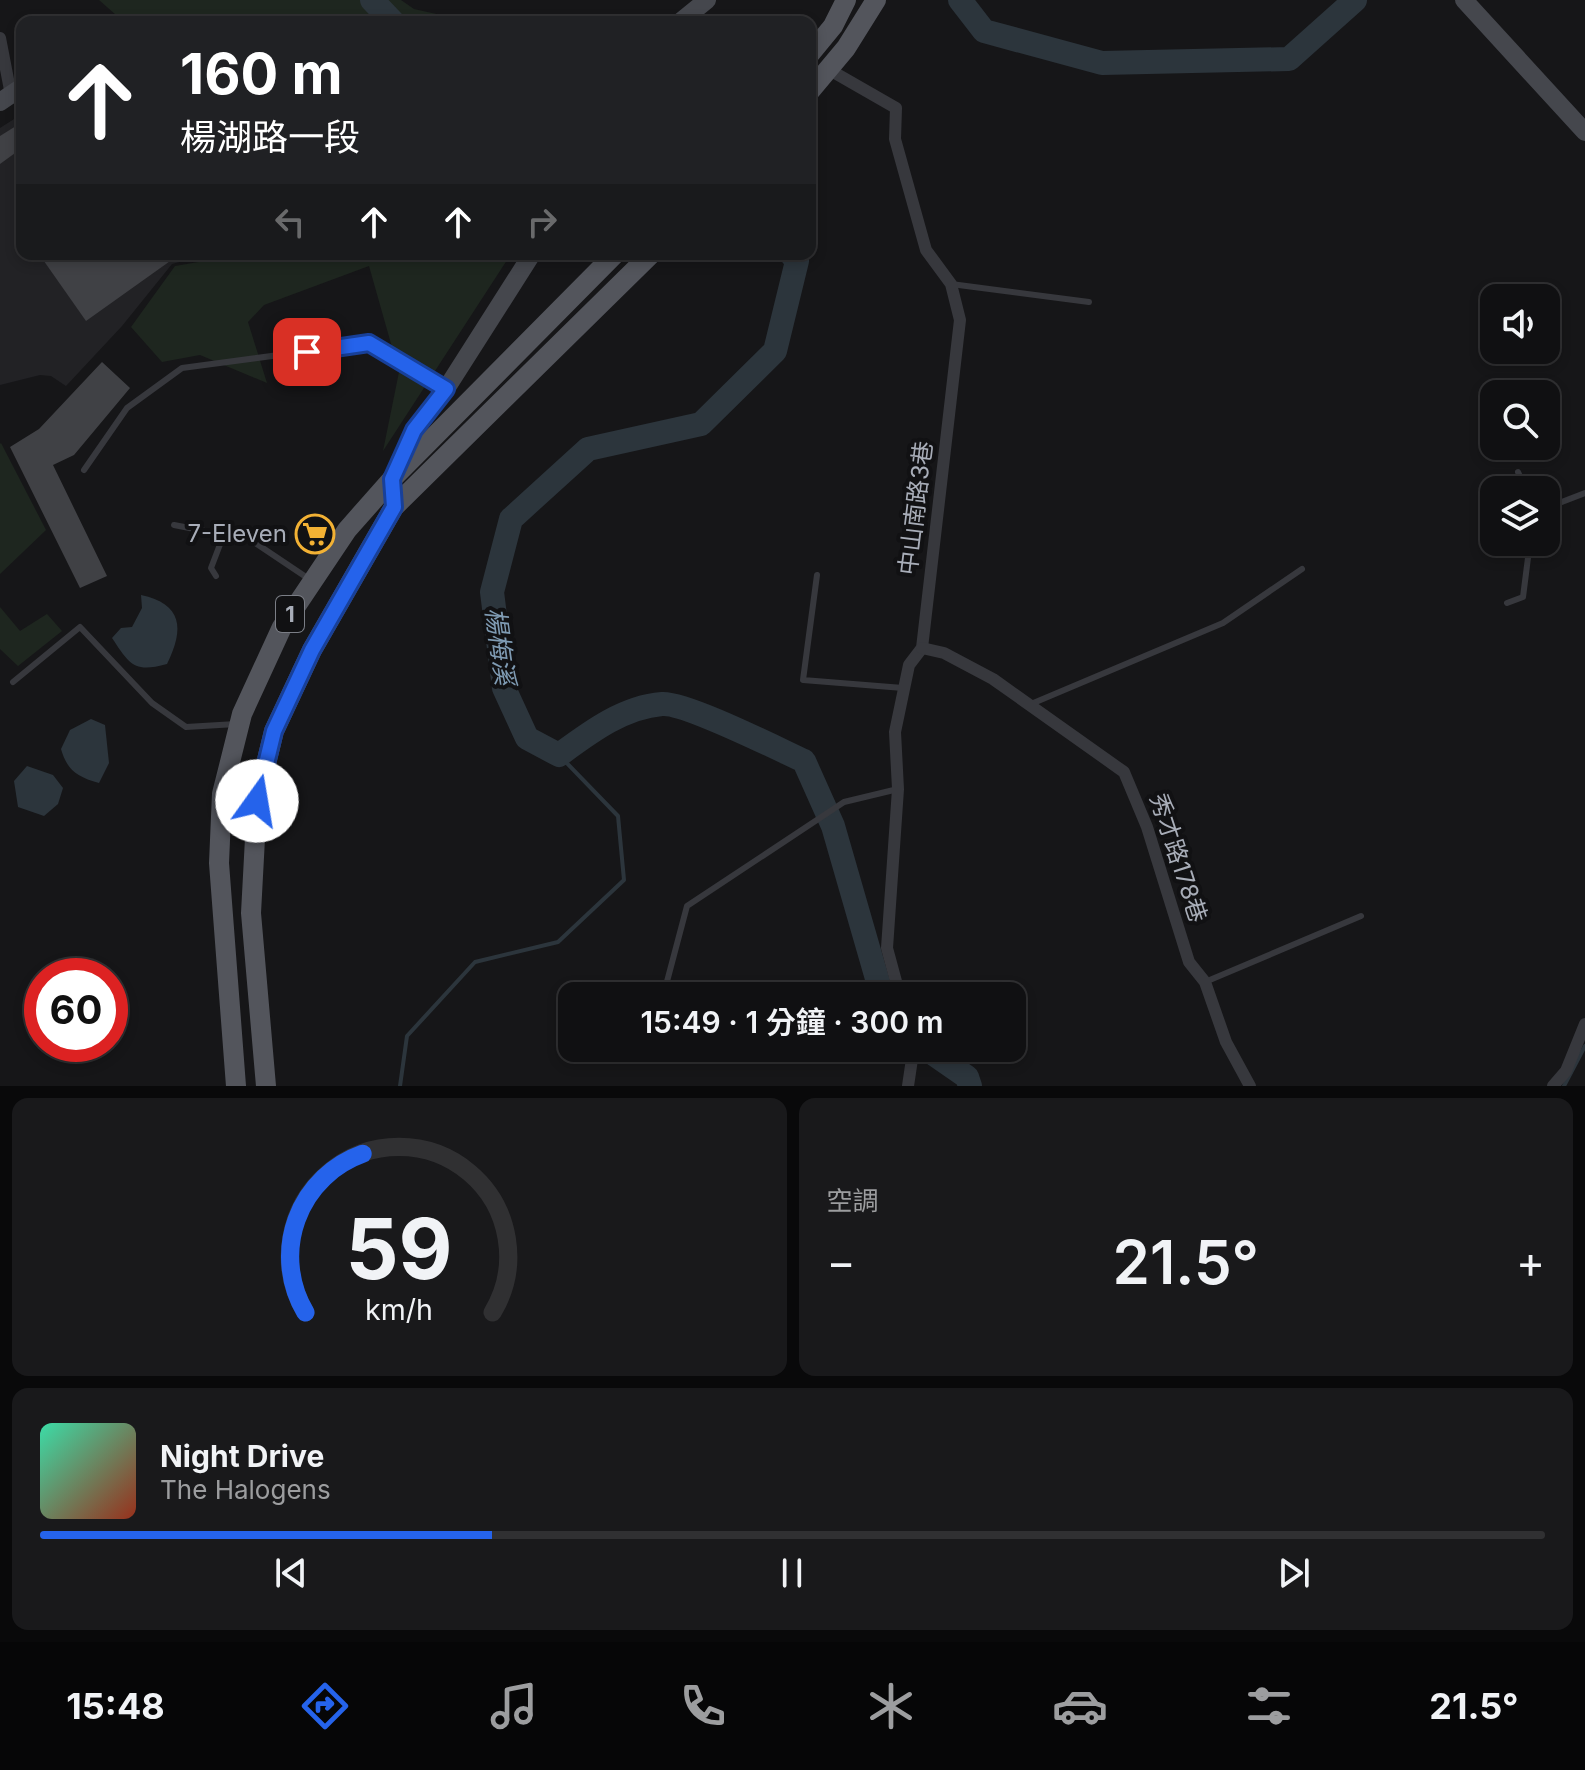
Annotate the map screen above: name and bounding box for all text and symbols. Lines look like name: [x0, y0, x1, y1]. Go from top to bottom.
text: 160 m: [180, 40, 343, 108]
icon: ahead: [48, 48, 152, 152]
text: 楊湖路一段: [180, 115, 360, 159]
icon: left: [268, 200, 312, 244]
icon: ahead: [352, 200, 396, 244]
icon: ahead: [436, 200, 480, 244]
icon: right: [520, 200, 564, 244]
map controls: [1480, 284, 1560, 556]
button: sound: [1480, 284, 1560, 364]
pin: [273, 318, 341, 386]
icon: arrive: [285, 330, 329, 374]
button: search: [1480, 380, 1560, 460]
street label: 中山南路3巷: [893, 439, 938, 577]
button: layers: [1480, 476, 1560, 556]
supermarket icon: 7-Eleven: [294, 513, 336, 555]
place label: 7-Eleven: [187, 519, 287, 548]
road number: 1: [276, 596, 304, 632]
water label: 楊梅溪: [480, 605, 522, 691]
position arrow: [215, 759, 299, 843]
street label: 秀才路178巷: [1144, 790, 1213, 926]
speed limit sign: 60: [24, 958, 128, 1062]
text: 15:49 · 1 分鐘 · 300 m: [640, 1004, 944, 1040]
text: 空調: [827, 1185, 879, 1216]
text: 59: [346, 1198, 453, 1299]
text: 21.5°: [1113, 1226, 1259, 1298]
text: −: [827, 1235, 856, 1289]
text: +: [1516, 1235, 1545, 1289]
text: km/h: [365, 1292, 433, 1327]
text: Night Drive: [160, 1438, 324, 1474]
text: The Halogens: [160, 1474, 331, 1505]
icon: previous: [269, 1551, 313, 1595]
icon: pause: [770, 1551, 814, 1595]
icon: next: [1272, 1551, 1316, 1595]
icon: directions: [297, 1678, 353, 1734]
icon: music: [486, 1678, 542, 1734]
icon: phone: [675, 1678, 731, 1734]
icon: climate: [863, 1678, 919, 1734]
icon: car: [1052, 1678, 1108, 1734]
icon: filters: [1241, 1678, 1297, 1734]
text: 15:48: [66, 1684, 165, 1728]
text: 21.5°: [1429, 1684, 1519, 1728]

